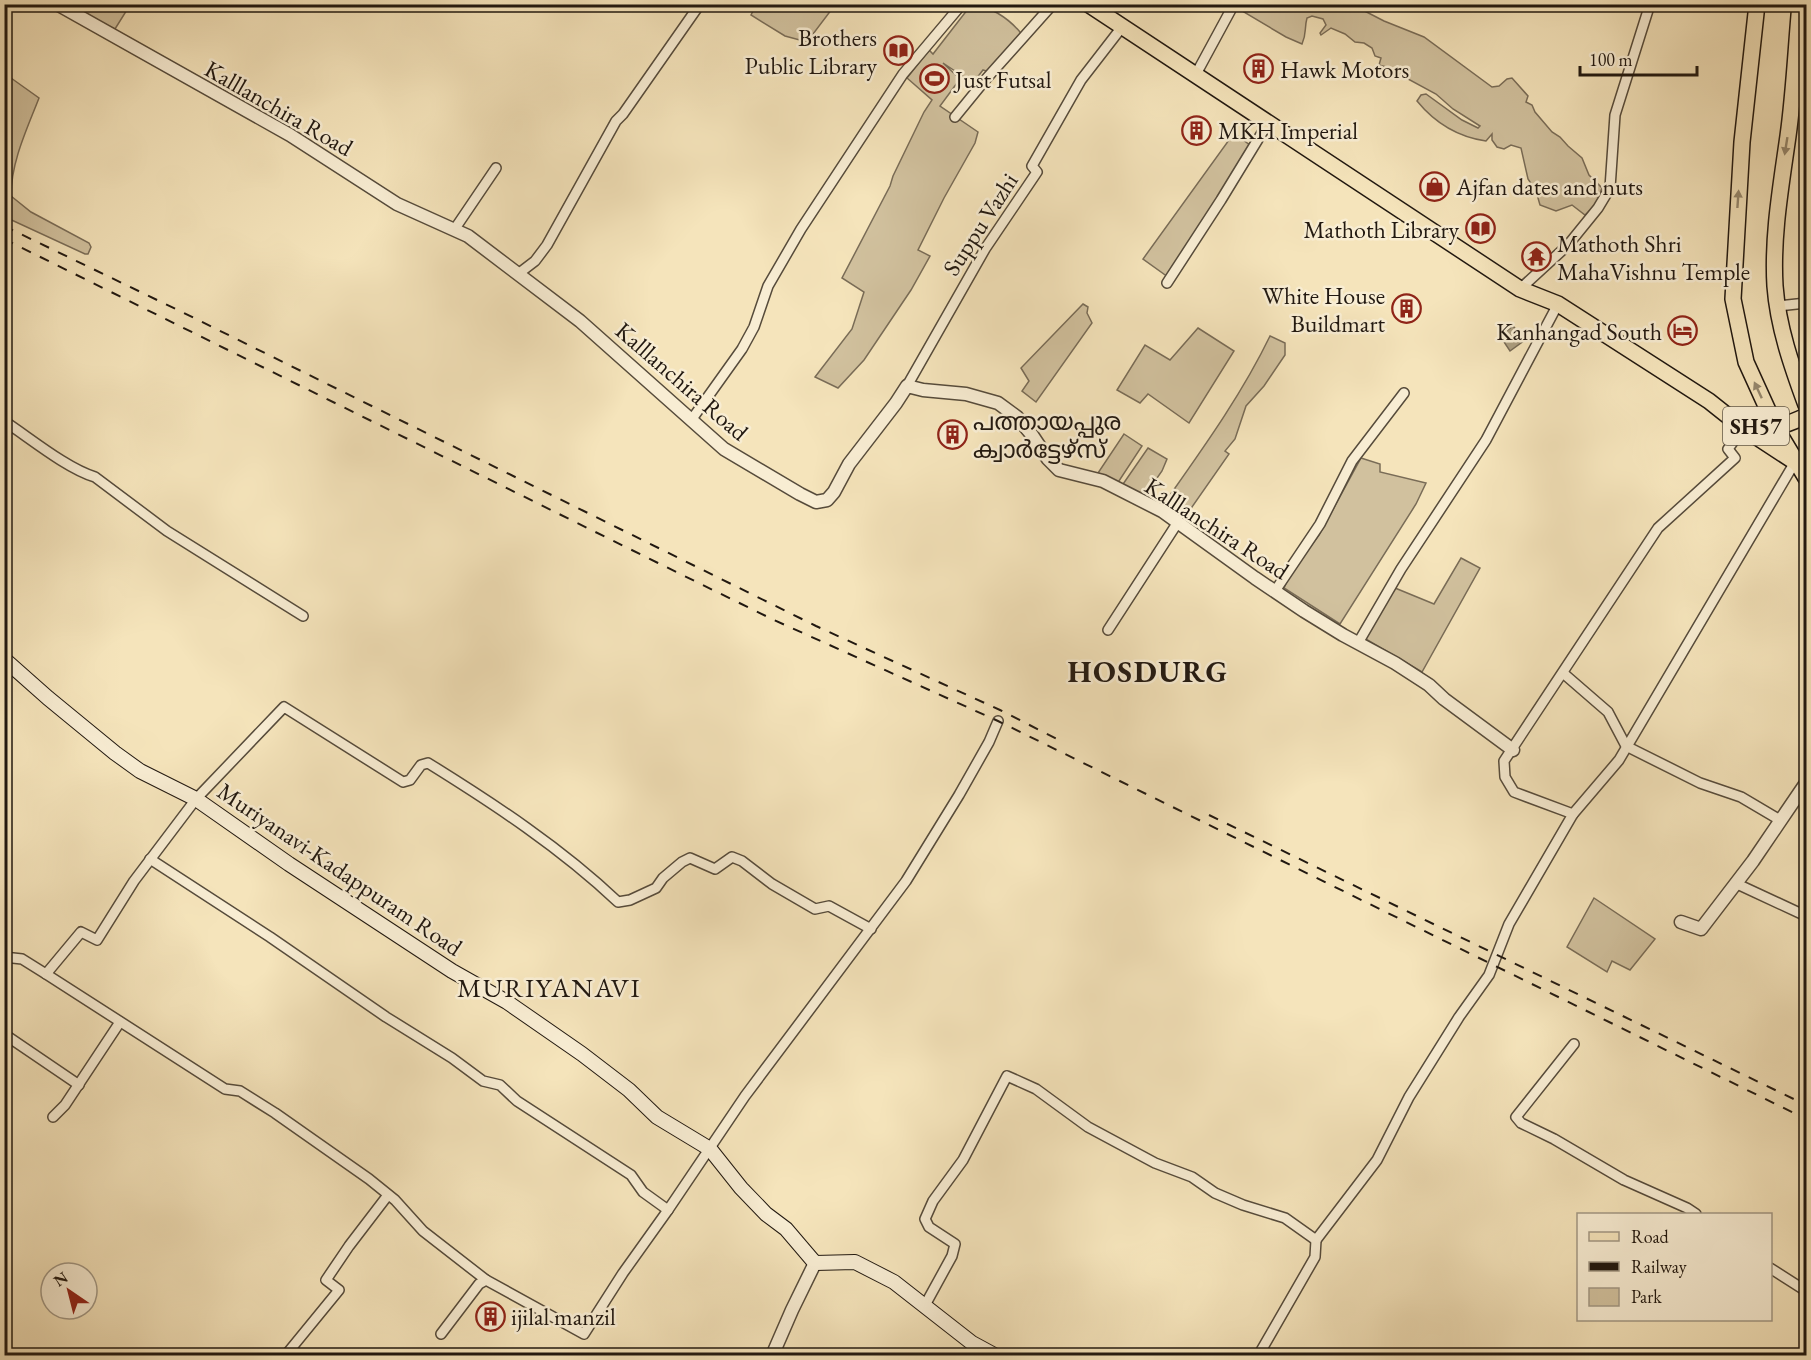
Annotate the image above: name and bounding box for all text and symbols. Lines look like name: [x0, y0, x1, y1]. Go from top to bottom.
place label: Brothers Public Library: [745, 22, 877, 81]
library icon: Brothers Public Library: [882, 35, 914, 67]
scale bar: [1580, 39, 1697, 77]
text: 100 m: [1589, 48, 1633, 71]
street label: Kalllanchira Road: [199, 53, 359, 163]
building icon: Hawk Motors: [1243, 53, 1275, 85]
place label: Hawk Motors: [1280, 54, 1409, 85]
sports icon: Just Futsal: [918, 63, 950, 95]
place label: Just Futsal: [953, 64, 1052, 95]
building icon: MKH Imperial: [1181, 114, 1213, 146]
place label: MKH Imperial: [1218, 115, 1358, 146]
one-way arrow: [1782, 137, 1791, 156]
street label: Suppu Vazhi: [935, 167, 1025, 281]
shop icon: Ajfan dates and nuts: [1419, 170, 1451, 202]
place label: Ajfan dates and nuts: [1455, 171, 1643, 202]
one-way arrow: [1733, 190, 1742, 209]
library icon: Mathoth Library: [1464, 213, 1496, 245]
place label: Mathoth Library: [1303, 214, 1459, 245]
place label: Mathoth Shri MahaVishnu Temple: [1557, 228, 1750, 287]
temple icon: Mathoth Shri MahaVishnu Temple: [1520, 241, 1552, 273]
place label: White House Buildmart: [1262, 280, 1385, 339]
building icon: White House Buildmart: [1390, 293, 1422, 325]
street label: Kalllanchira Road: [609, 315, 755, 448]
hotel icon: Kanhangad South: [1667, 315, 1699, 347]
place label: Kanhangad South: [1496, 316, 1662, 347]
one-way arrow: [1754, 382, 1763, 399]
place label: പത്തായപ്പുര ക്വാർട്ടേഴ്സ്: [973, 406, 1121, 465]
road number: SH57: [1723, 407, 1789, 445]
building icon: പത്തായപ്പുര ക്വാർട്ടേഴ്സ്: [936, 419, 968, 451]
street label: Kalllanchira Road: [1139, 470, 1296, 587]
district label: HOSDURG: [1068, 652, 1229, 691]
street label: Muriyanavi-Kadappuram Road: [211, 775, 469, 963]
district label: MURIYANAVI: [457, 970, 641, 1005]
legend: [1577, 1213, 1772, 1321]
text: Road: [1631, 1225, 1670, 1248]
text: Railway: [1631, 1255, 1687, 1278]
north arrow: [39, 1261, 99, 1321]
text: N: [49, 1267, 72, 1291]
text: Park: [1631, 1285, 1662, 1308]
building icon: ijilal manzil: [474, 1300, 506, 1332]
place label: ijilal manzil: [511, 1301, 616, 1332]

